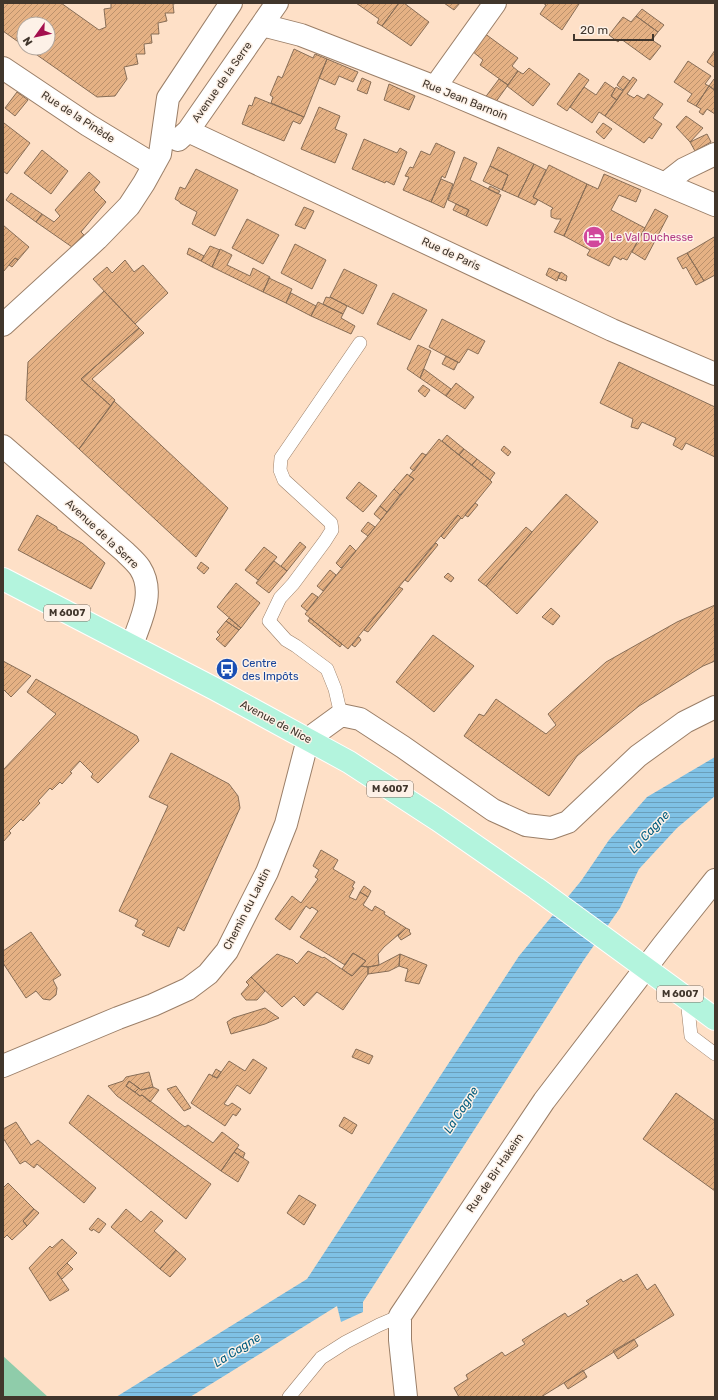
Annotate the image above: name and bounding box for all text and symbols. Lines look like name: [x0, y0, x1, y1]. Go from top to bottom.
north arrow: [16, 16, 56, 56]
scale bar: [574, 16, 653, 42]
text: 20 m: [580, 23, 608, 37]
text: N: [20, 34, 36, 48]
street label: Avenue de la Serre: [189, 39, 255, 125]
street label: Rue Jean Barnoin: [420, 77, 510, 123]
street label: Rue de la Pinède: [39, 88, 117, 146]
hotel icon: Le Val Duchesse: [581, 224, 607, 250]
place label: Le Val Duchesse: [610, 231, 693, 244]
street label: Rue de Paris: [419, 235, 483, 273]
street label: Avenue de la Serre: [63, 497, 141, 571]
road number: M 6007: [44, 605, 90, 621]
bus stop icon: Centre des Impôts: [214, 656, 240, 682]
place label: Centre des Impôts: [242, 657, 299, 683]
street label: Avenue de Nice: [238, 698, 314, 746]
road number: M 6007: [367, 781, 413, 797]
water label: La Cagne: [626, 808, 672, 856]
street label: Chemin du Lautin: [221, 866, 273, 952]
road number: M 6007: [657, 986, 703, 1002]
water label: La Cagne: [441, 1084, 481, 1136]
street label: Rue de Bir Hakeim: [464, 1131, 526, 1215]
water label: La Cagne: [211, 1330, 263, 1370]

